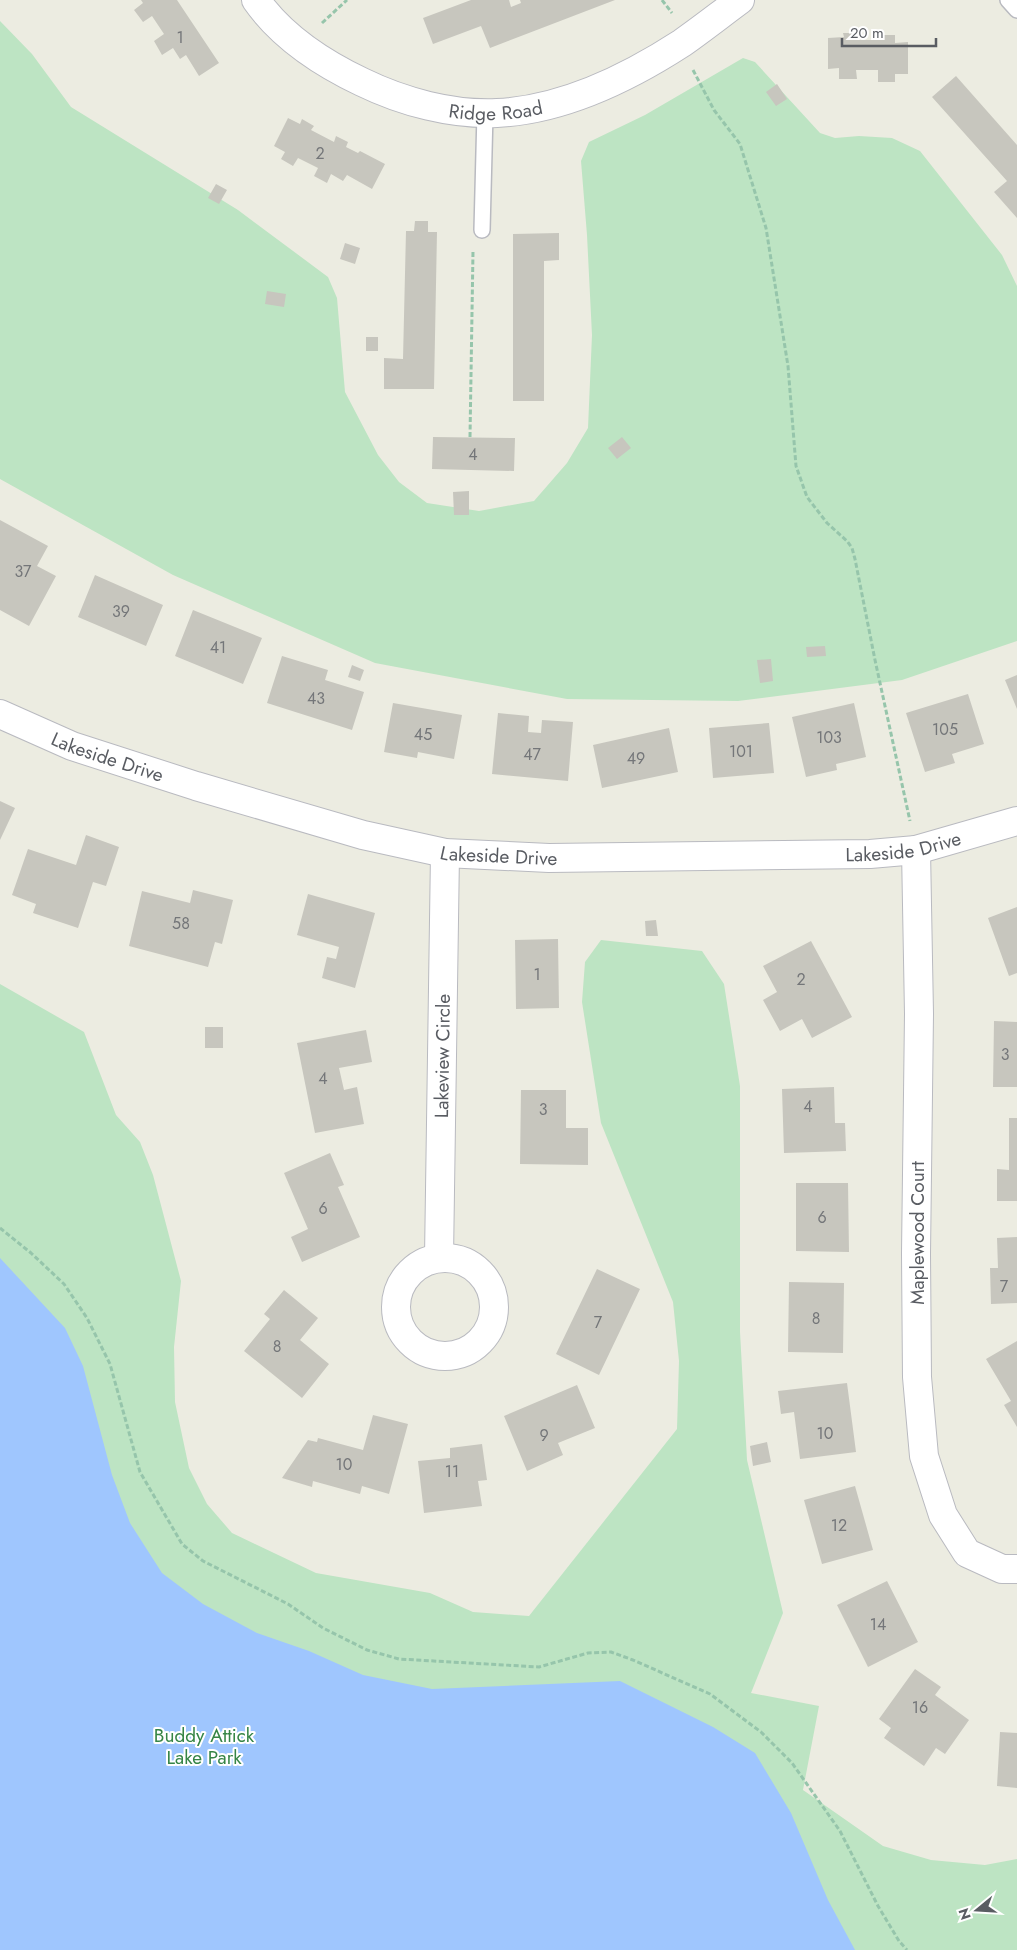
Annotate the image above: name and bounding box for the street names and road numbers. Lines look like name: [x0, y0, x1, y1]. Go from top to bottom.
street label: Ridge Road: [447, 94, 545, 127]
street label: Lakeside Drive: [47, 726, 167, 789]
street label: Lakeside Drive: [845, 825, 964, 868]
street label: Lakeside Drive: [438, 839, 558, 872]
street label: Lakeview Circle: [428, 994, 457, 1118]
street label: Maplewood Court: [904, 1161, 931, 1305]

